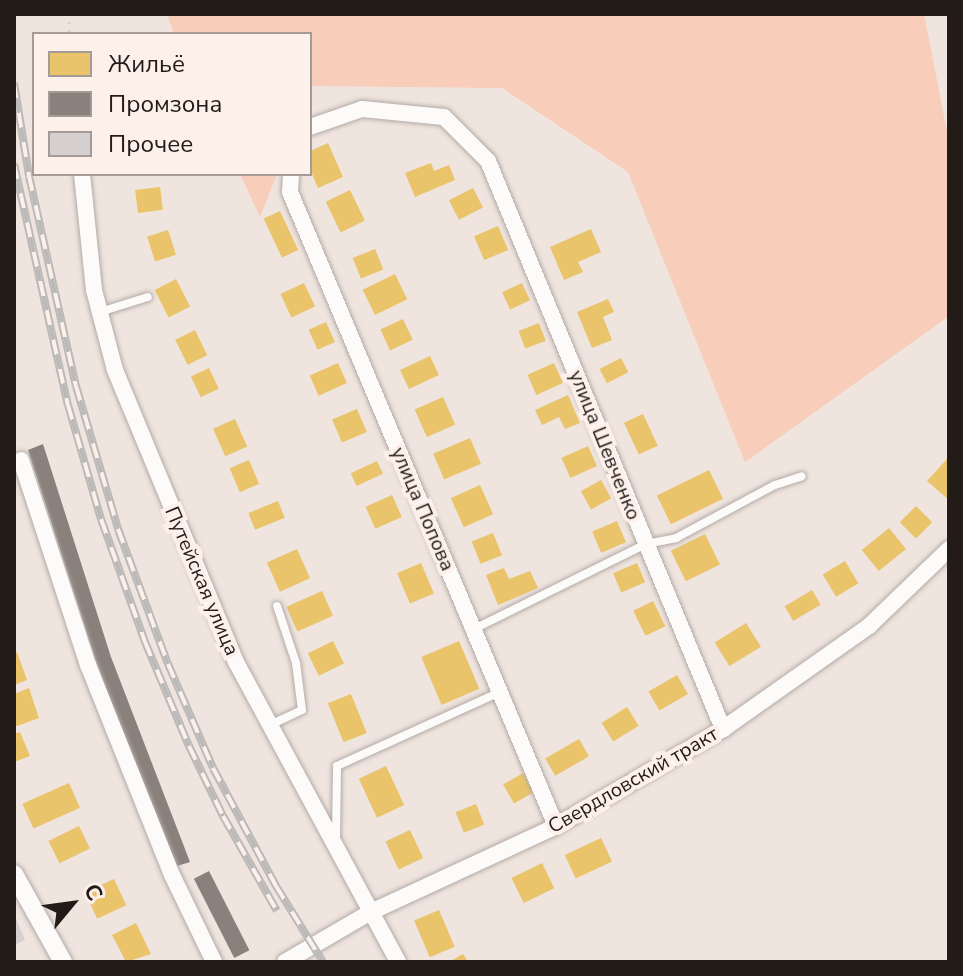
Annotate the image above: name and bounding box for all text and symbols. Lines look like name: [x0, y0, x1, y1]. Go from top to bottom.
legend: [32, 32, 312, 176]
text: Жильё: [108, 48, 185, 80]
text: Промзона: [108, 88, 222, 120]
text: Прочее: [108, 128, 193, 160]
street label: улица Шевченко: [564, 367, 646, 523]
street label: улица Попова: [386, 444, 460, 574]
street label: Путейская улица: [160, 503, 244, 659]
street label: Свердловский тракт: [544, 722, 722, 838]
north arrow: [32, 864, 112, 944]
text: С: [76, 879, 110, 906]

